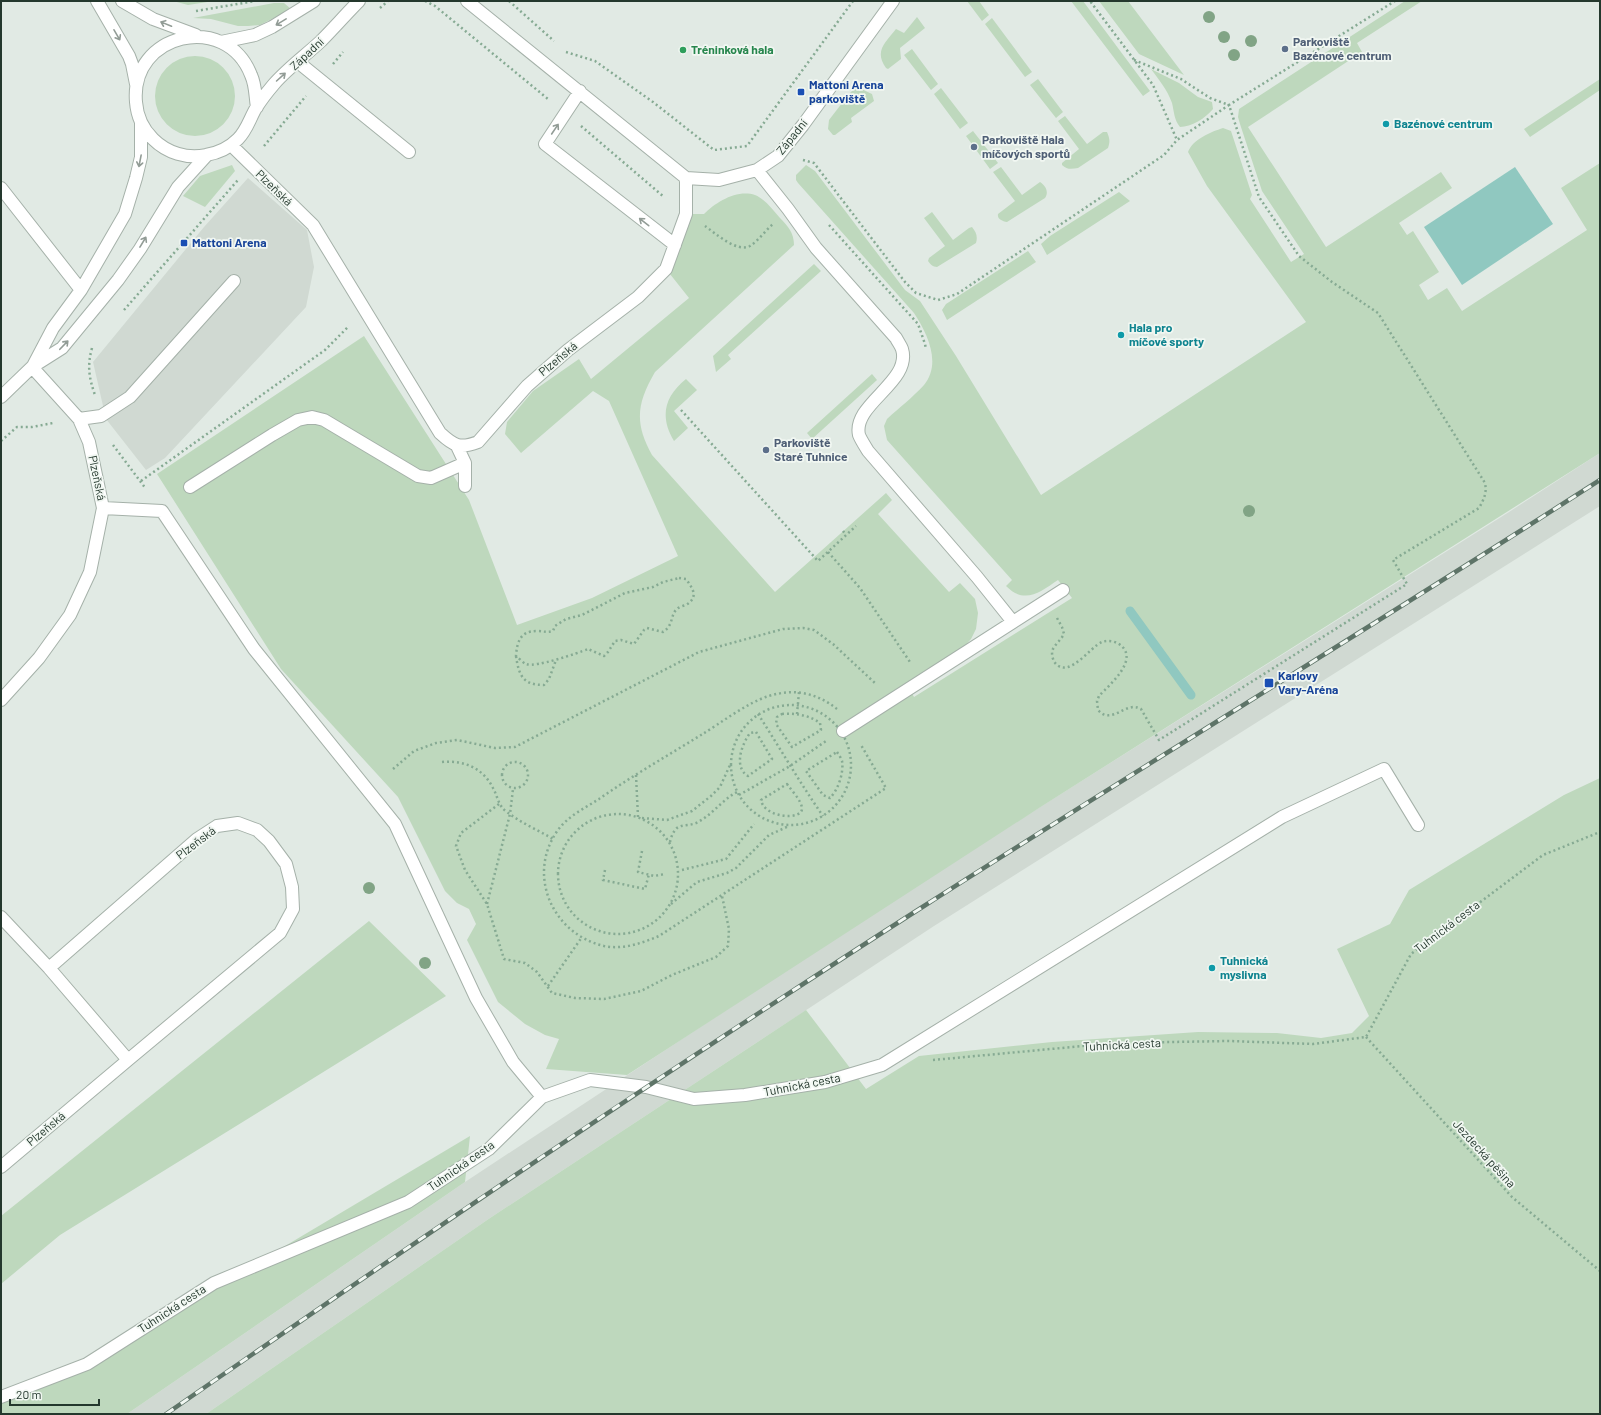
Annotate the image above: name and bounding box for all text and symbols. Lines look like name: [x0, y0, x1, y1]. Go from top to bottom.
one-way arrow: [275, 18, 287, 26]
one-way arrow: [161, 20, 173, 28]
one-way arrow: [113, 29, 121, 41]
street label: Západní: [287, 34, 326, 72]
place label: Parkoviště Bazénové centrum: [1293, 34, 1392, 62]
place label: Tréninková hala: [691, 42, 774, 56]
marker: Parkoviště Bazénové centrum: [1280, 44, 1290, 54]
marker: Tréninková hala: [678, 45, 688, 55]
one-way arrow: [276, 73, 286, 82]
place label: Mattoni Arena parkoviště: [809, 77, 883, 105]
marker: Mattoni Arena parkoviště: [796, 87, 806, 97]
street label: Západní: [773, 116, 810, 157]
place label: Bazénové centrum: [1394, 116, 1493, 130]
marker: Bazénové centrum: [1381, 119, 1391, 129]
one-way arrow: [551, 124, 559, 135]
place label: Parkoviště Hala míčových sportů: [982, 132, 1070, 160]
marker: Parkoviště Hala míčových sportů: [969, 142, 979, 152]
one-way arrow: [136, 154, 144, 167]
street label: Plzeňská: [253, 166, 296, 208]
one-way arrow: [638, 218, 649, 226]
place label: Mattoni Arena: [192, 235, 266, 249]
one-way arrow: [140, 236, 148, 248]
marker: Mattoni Arena: [179, 238, 189, 248]
place label: Hala pro míčové sporty: [1129, 320, 1204, 348]
marker: Hala pro míčové sporty: [1116, 330, 1126, 340]
street label: Plzeňská: [535, 338, 579, 378]
one-way arrow: [59, 340, 69, 350]
place label: Parkoviště Staré Tuhnice: [774, 435, 848, 463]
marker: Parkoviště Staré Tuhnice: [761, 445, 771, 455]
street label: Plzeňská: [86, 454, 110, 502]
place label: Karlovy Vary-Aréna: [1278, 668, 1338, 696]
marker: Karlovy Vary-Aréna: [1263, 677, 1275, 689]
street label: Plzeňská: [173, 823, 218, 862]
street label: Tuhnická cesta: [1411, 897, 1482, 955]
place label: Tuhnická myslivna: [1220, 953, 1268, 981]
marker: Tuhnická myslivna: [1207, 963, 1217, 973]
street label: Tuhnická cesta: [1083, 1035, 1161, 1053]
street label: Tuhnická cesta: [762, 1070, 842, 1098]
street label: Plzeňská: [23, 1108, 67, 1148]
street label: Jezdecká pěšina: [1451, 1116, 1519, 1190]
street label: Tuhnická cesta: [424, 1137, 496, 1193]
street label: Tuhnická cesta: [135, 1281, 208, 1335]
scale bar: [10, 1381, 99, 1407]
text: 20 m: [16, 1387, 42, 1401]

